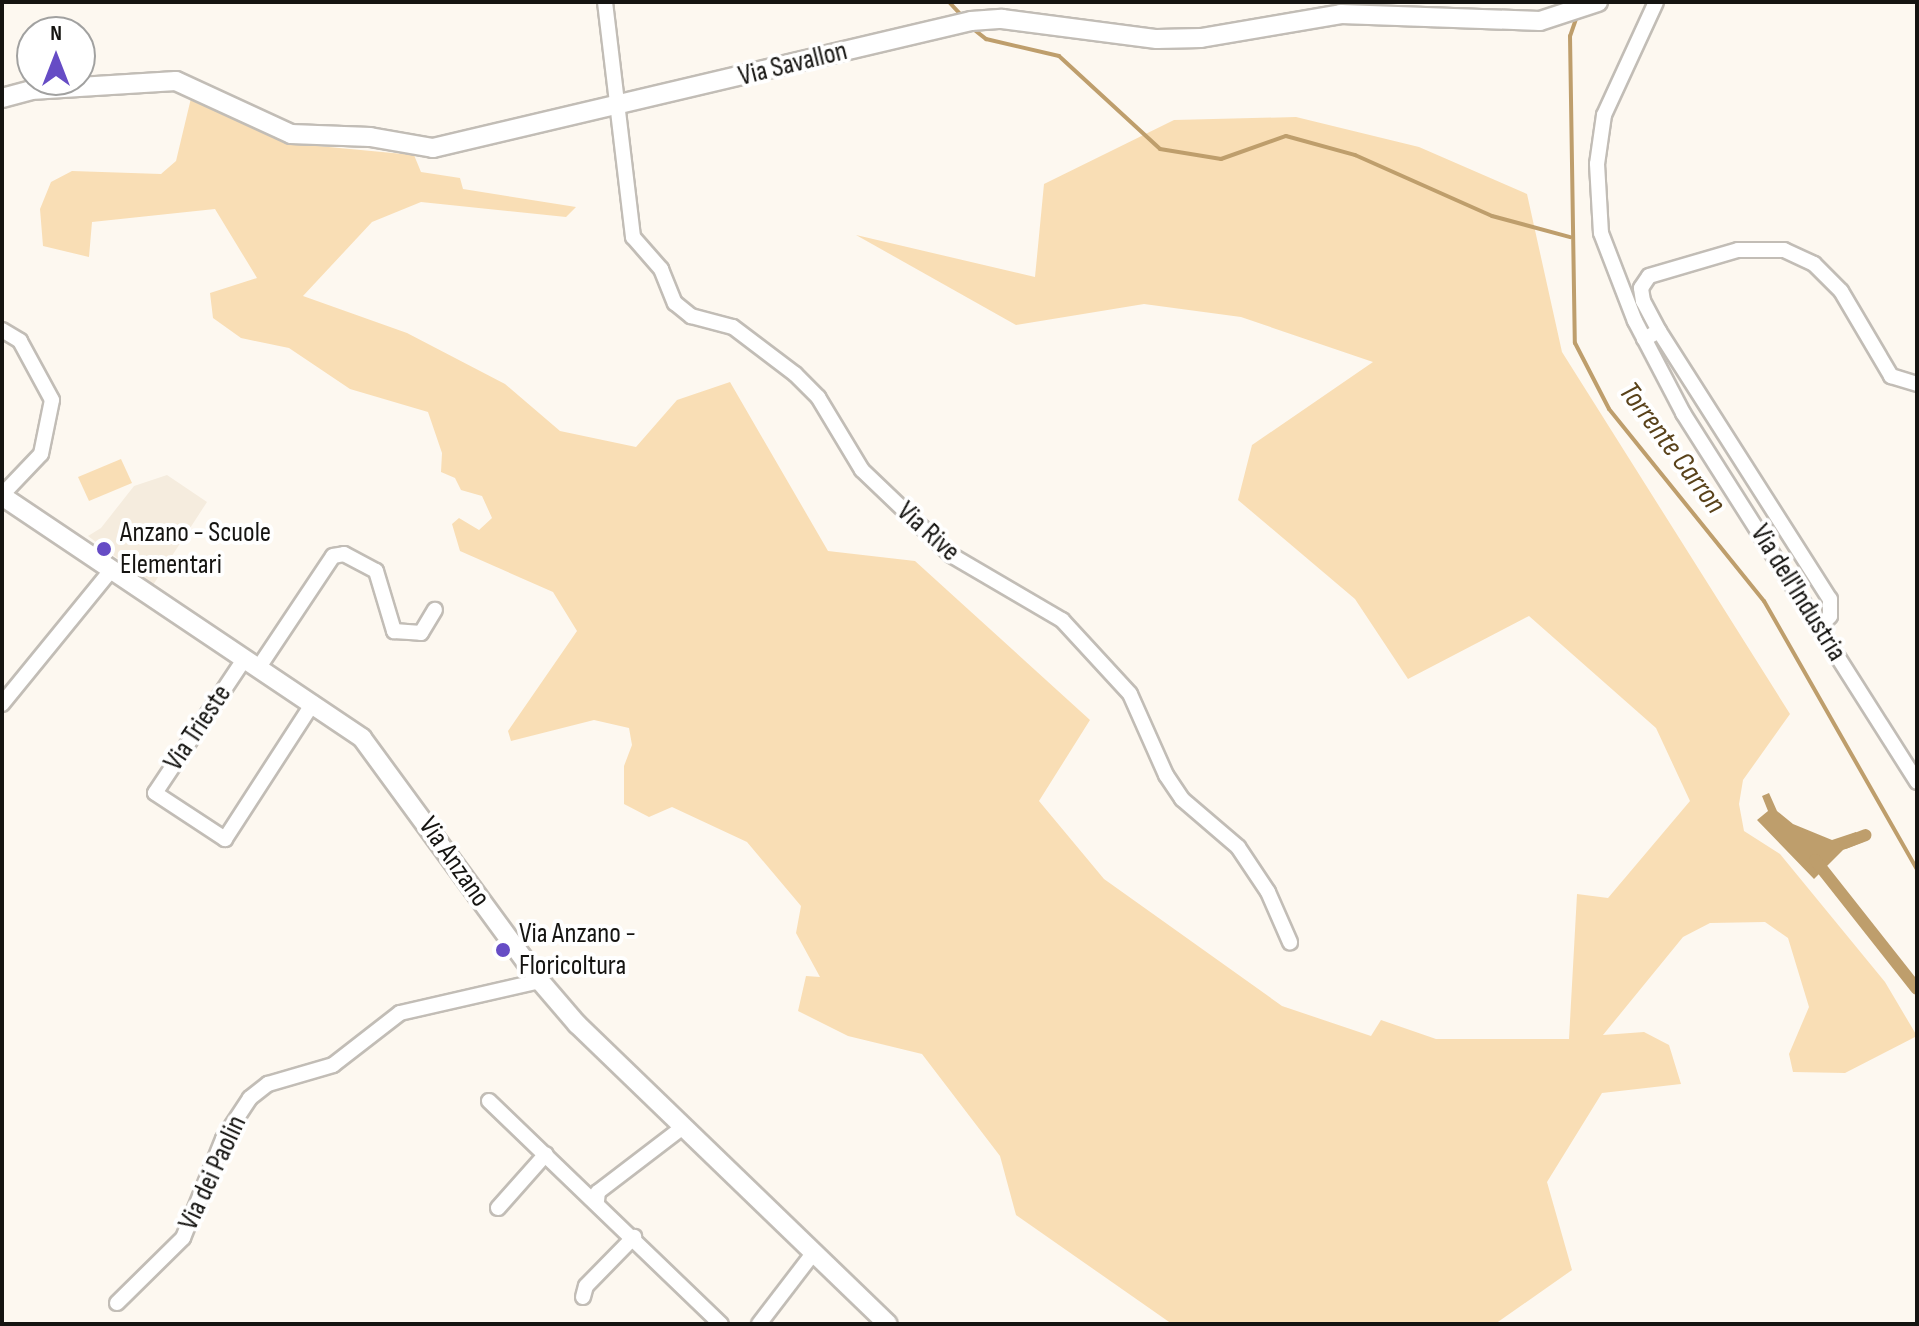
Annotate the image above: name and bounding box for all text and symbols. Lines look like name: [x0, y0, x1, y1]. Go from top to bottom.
north arrow: [16, 16, 96, 96]
text: N: [50, 20, 62, 47]
street label: Via Savallon: [735, 34, 851, 94]
water label: Torrente Carron: [1611, 375, 1733, 521]
street label: Via Rive: [890, 495, 966, 569]
place label: Anzano - Scuole Elementari: [120, 516, 271, 582]
street label: Via dell'Industria: [1743, 519, 1853, 667]
marker: Anzano - Scuole Elementari: [95, 540, 113, 558]
street label: Via Trieste: [157, 679, 239, 777]
street label: Via Anzano: [411, 811, 497, 913]
place label: Via Anzano - Floricoltura: [519, 917, 636, 983]
marker: Via Anzano - Floricoltura: [494, 941, 512, 959]
street label: Via dei Paolin: [172, 1110, 254, 1236]

